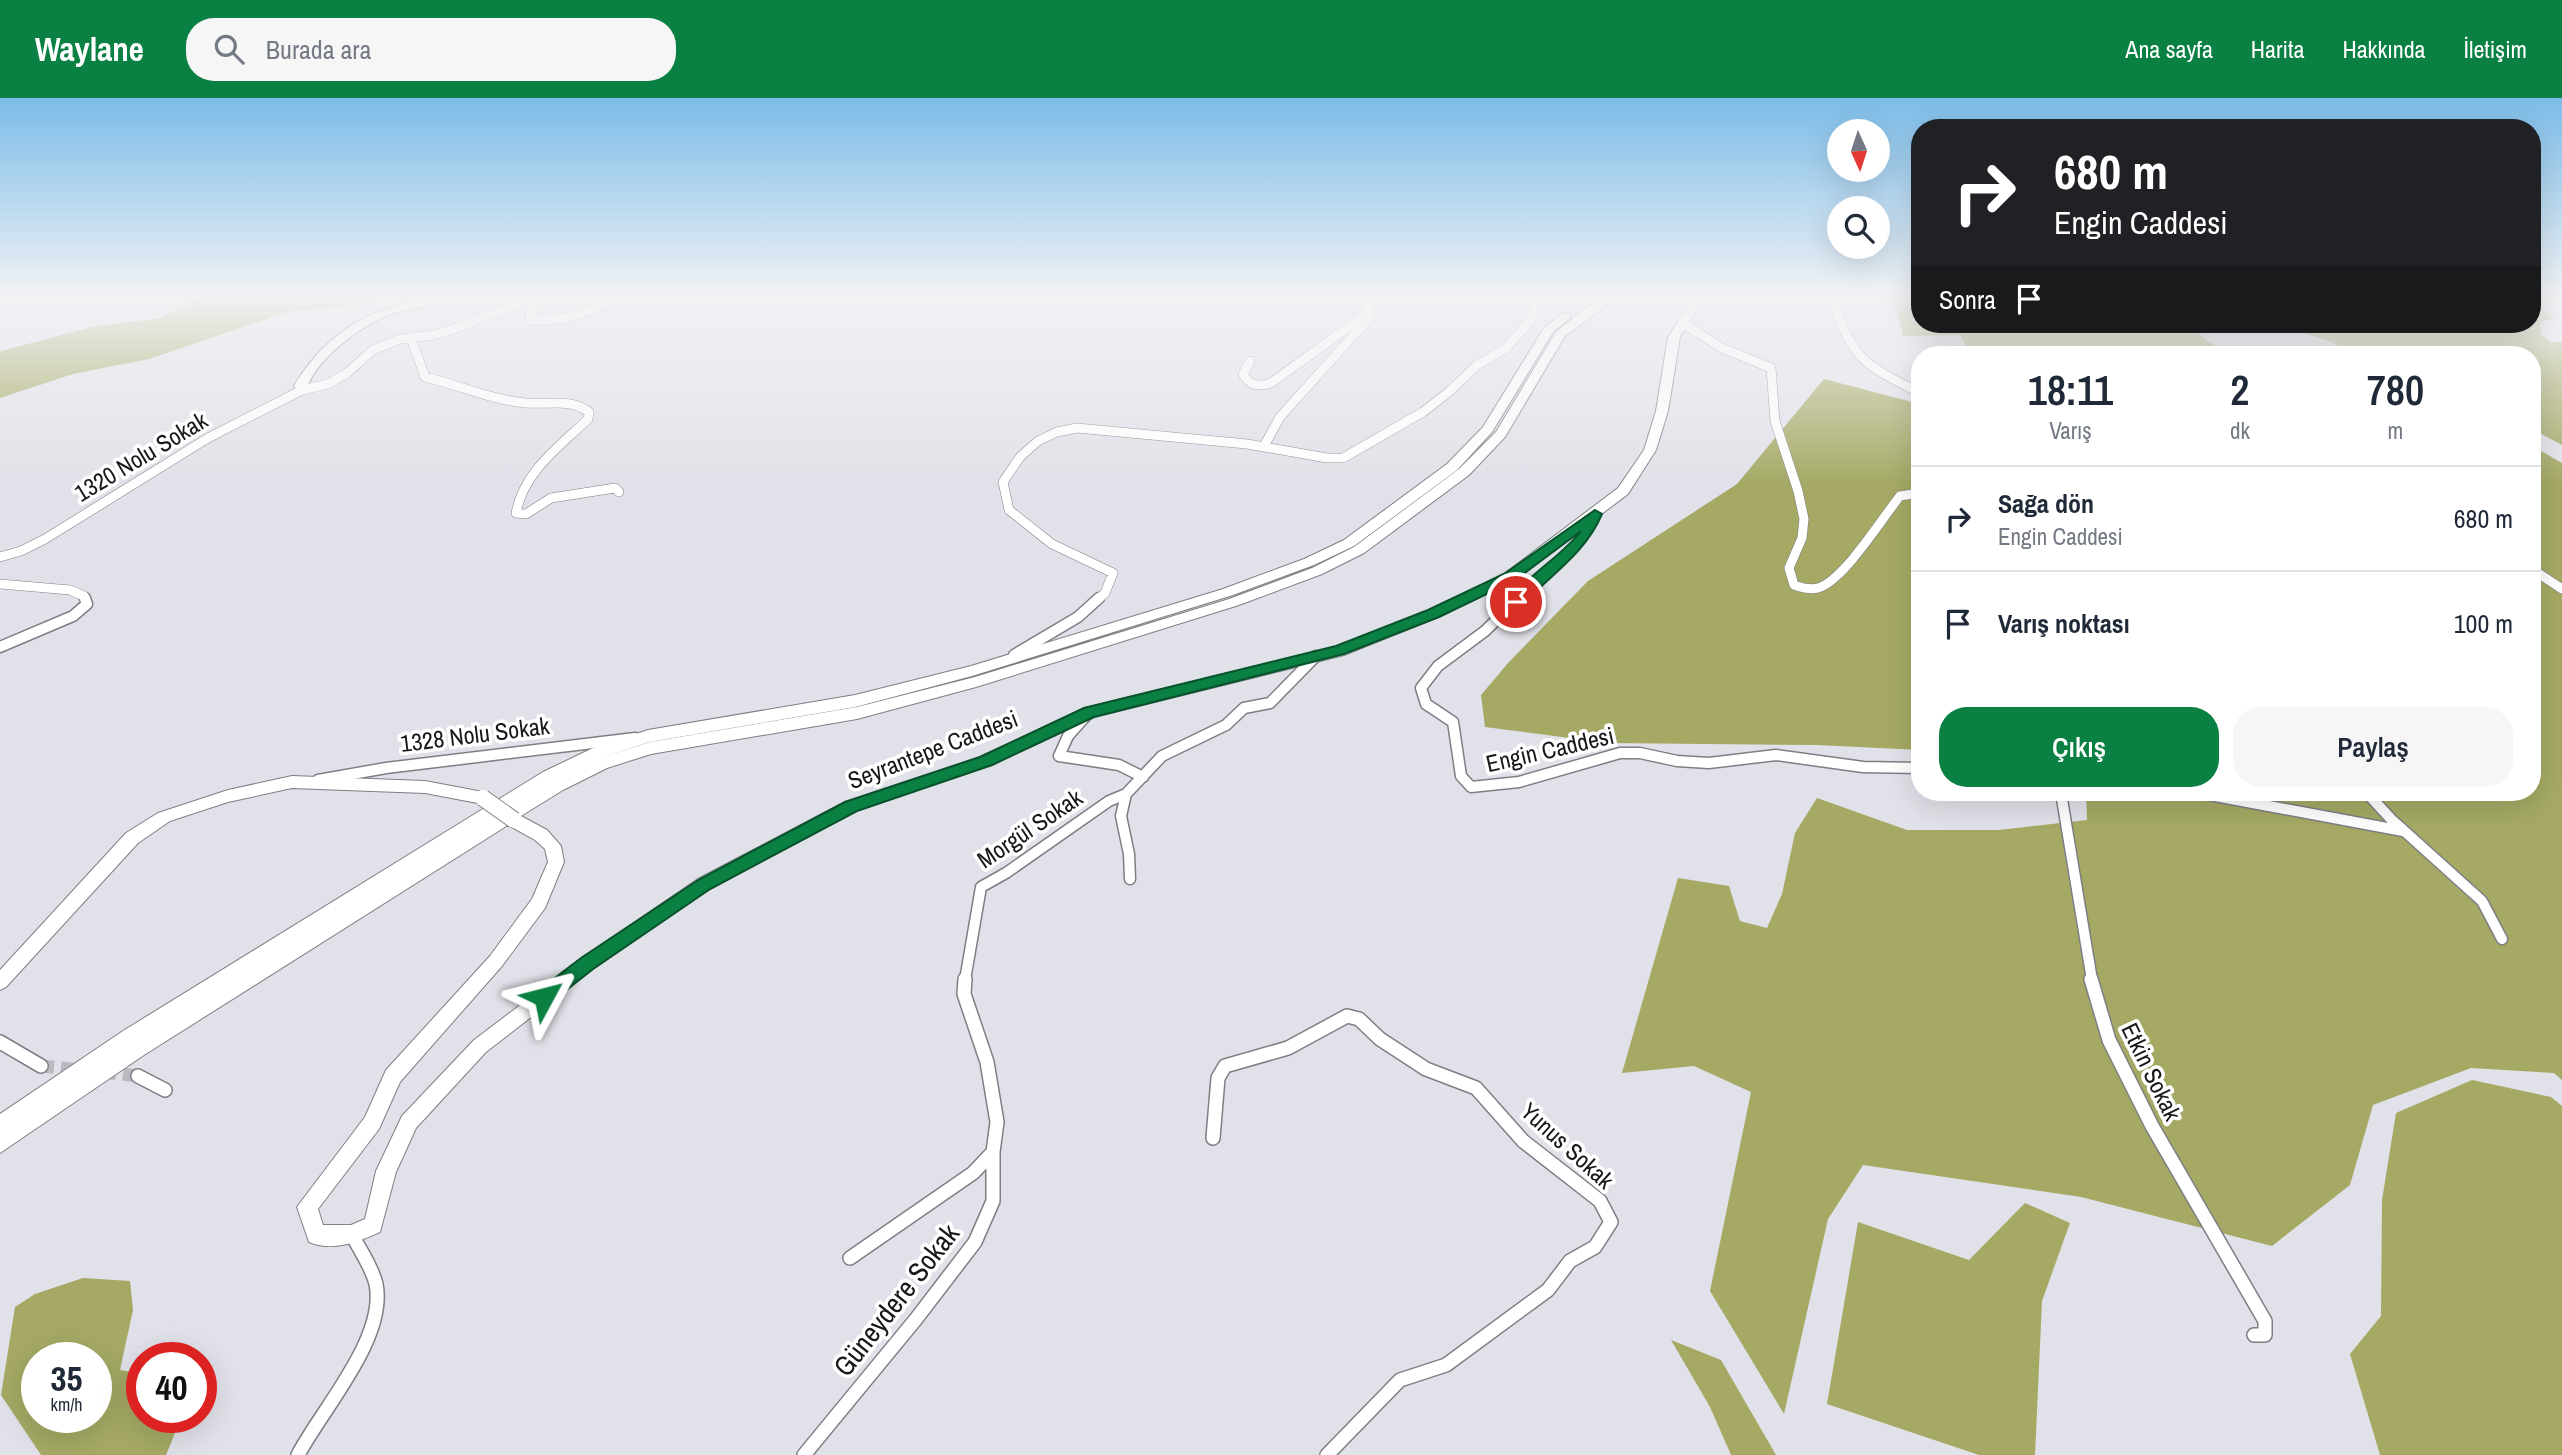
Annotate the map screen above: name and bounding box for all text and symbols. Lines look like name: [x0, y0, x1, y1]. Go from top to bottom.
search box: [186, 18, 676, 81]
text: Waylane: [35, 27, 144, 71]
icon: search: [210, 30, 248, 68]
text: Burada ara: [266, 32, 371, 67]
text: Ana sayfa: [2125, 33, 2213, 65]
text: Harita: [2251, 33, 2304, 65]
text: Hakkında: [2342, 33, 2426, 65]
text: İletişim: [2464, 33, 2527, 65]
north arrow: [1827, 119, 1890, 182]
map controls: [1827, 119, 1890, 259]
text: 680 m: [2054, 138, 2168, 204]
icon: right: [1939, 147, 2030, 238]
button: search: [1827, 196, 1890, 259]
text: Engin Caddesi: [2054, 201, 2228, 244]
icon: arrive: [2010, 280, 2048, 318]
text: Sonra: [1939, 282, 1996, 317]
text: 18:11: [2028, 362, 2113, 418]
text: 2: [2230, 362, 2250, 418]
text: 780: [2367, 362, 2424, 418]
street label: 1320 Nolu Sokak: [68, 404, 213, 508]
text: Varış: [2049, 415, 2092, 446]
text: dk: [2230, 415, 2250, 446]
text: m: [2388, 415, 2403, 446]
text: Sağa dön: [1998, 486, 2094, 521]
icon: right: [1939, 500, 1977, 538]
text: 680 m: [2454, 501, 2513, 536]
text: Engin Caddesi: [1998, 521, 2123, 552]
pin: [1486, 572, 1546, 632]
icon: arrive: [1497, 583, 1535, 621]
icon: arrive: [1939, 605, 1977, 643]
text: Varış noktası: [1998, 606, 2130, 641]
text: 100 m: [2454, 606, 2513, 641]
street label: Seyrantepe Caddesi: [843, 702, 1022, 796]
button: Çıkış: [1939, 707, 2219, 787]
button: Paylaş: [2233, 707, 2513, 787]
street label: 1328 Nolu Sokak: [399, 709, 551, 759]
street label: Engin Caddesi: [1483, 719, 1617, 779]
street label: Morgül Sokak: [971, 781, 1088, 875]
position arrow: [507, 960, 581, 1034]
street label: Etkin Sokak: [2114, 1017, 2189, 1126]
street label: Yunus Sokak: [1514, 1095, 1621, 1196]
street label: Güneydere Sokak: [824, 1215, 968, 1384]
speed limit sign: 40: [126, 1342, 217, 1433]
text: 35: [51, 1355, 82, 1402]
text: km/h: [51, 1392, 83, 1417]

